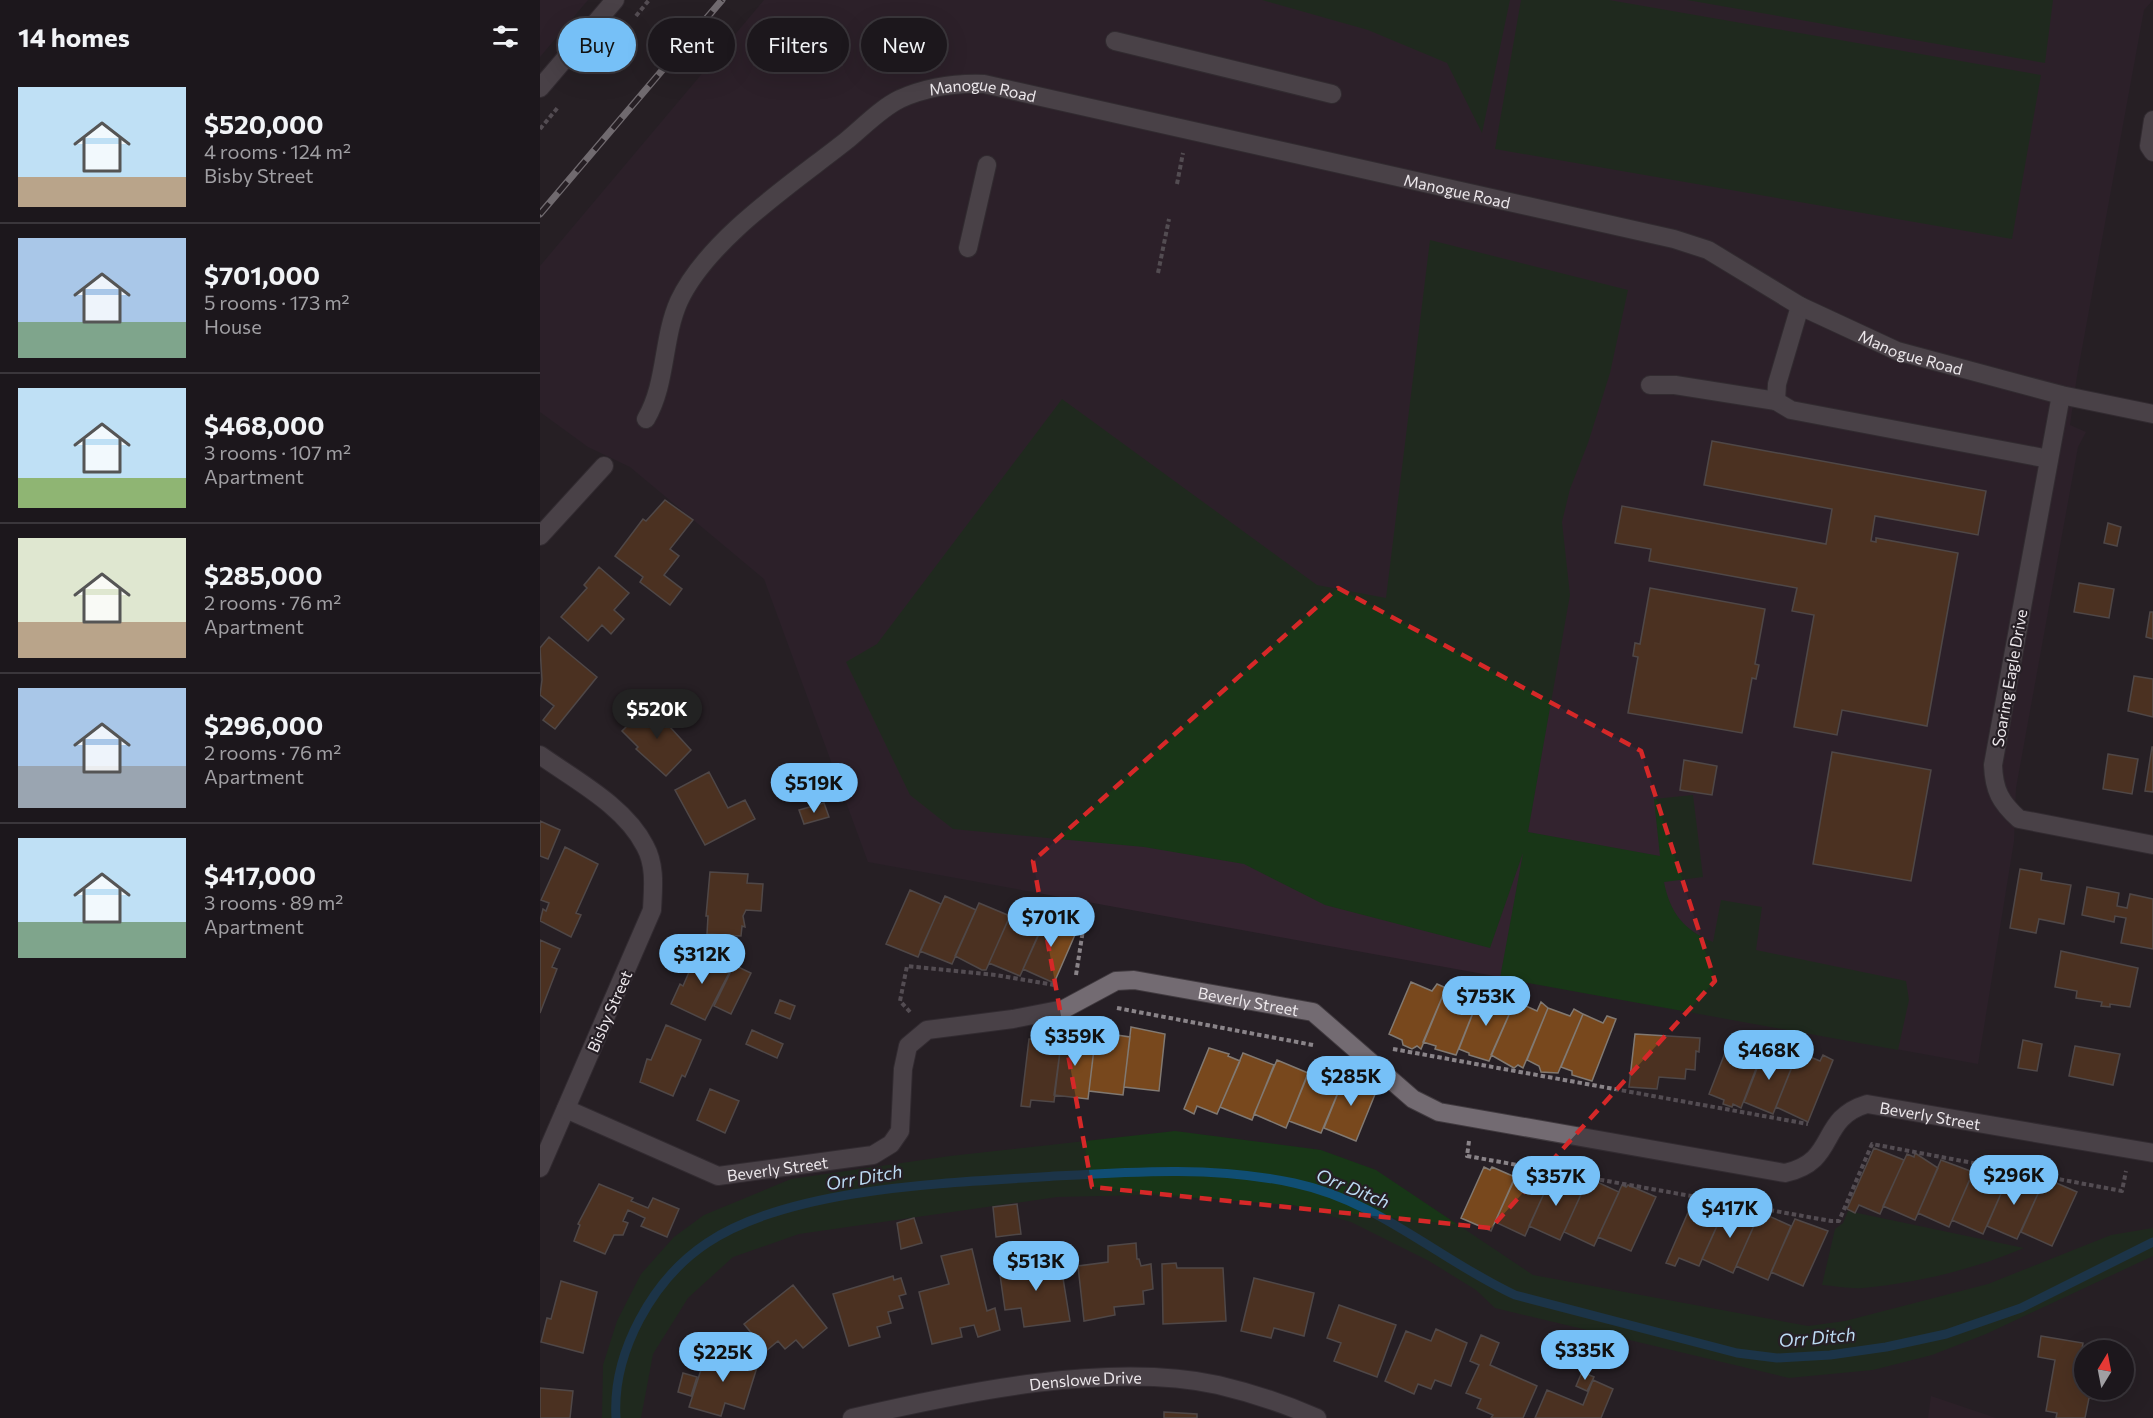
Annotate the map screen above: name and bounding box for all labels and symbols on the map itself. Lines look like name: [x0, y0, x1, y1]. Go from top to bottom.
street label: Manogue Road: [927, 74, 1038, 105]
street label: Manogue Road: [1402, 169, 1512, 212]
street label: Manogue Road: [1856, 325, 1965, 378]
street label: Soaring Eagle Drive: [1988, 608, 2030, 748]
pin: $520K: [615, 689, 699, 740]
pin: $519K: [772, 763, 856, 814]
pin: $701K: [1009, 897, 1093, 948]
pin: $312K: [660, 934, 744, 985]
street label: Bisby Street: [583, 967, 636, 1055]
pin: $753K: [1444, 976, 1528, 1027]
street label: Beverly Street: [1197, 982, 1301, 1019]
pin: $359K: [1033, 1016, 1117, 1067]
pin: $468K: [1727, 1030, 1811, 1081]
pin: $285K: [1309, 1056, 1393, 1107]
street label: Beverly Street: [1878, 1097, 1983, 1133]
street label: Beverly Street: [725, 1152, 830, 1184]
pin: $296K: [1972, 1155, 2056, 1206]
pin: $357K: [1514, 1156, 1598, 1207]
water label: Orr Ditch: [824, 1159, 904, 1195]
water label: Orr Ditch: [1313, 1163, 1393, 1213]
pin: $417K: [1688, 1188, 1772, 1239]
pin: $513K: [994, 1241, 1078, 1292]
water label: Orr Ditch: [1778, 1323, 1856, 1351]
pin: $335K: [1543, 1330, 1627, 1381]
pin: $225K: [681, 1332, 765, 1383]
north arrow: [2074, 1340, 2134, 1400]
street label: Denslowe Drive: [1028, 1367, 1142, 1393]

